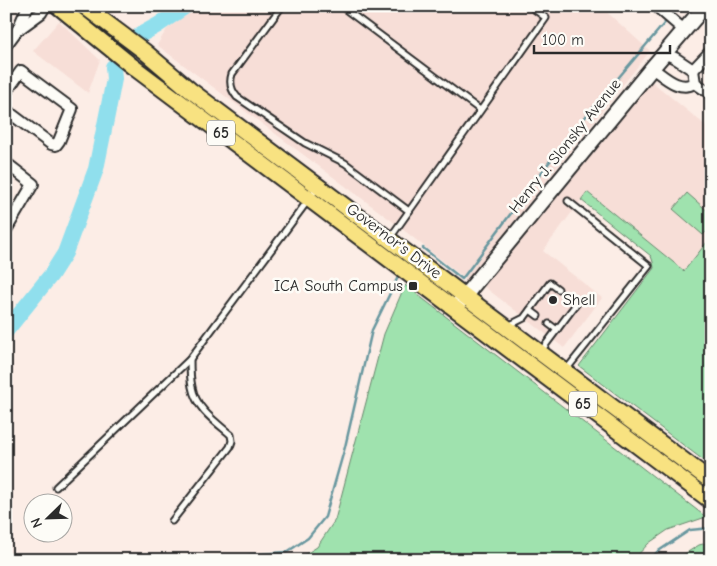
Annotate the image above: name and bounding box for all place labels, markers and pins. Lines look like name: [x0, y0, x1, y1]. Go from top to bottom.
place label: ICA South Campus: [274, 277, 403, 295]
marker: ICA South Campus: [407, 280, 419, 292]
place label: Shell: [563, 291, 595, 309]
marker: Shell: [547, 294, 559, 306]

